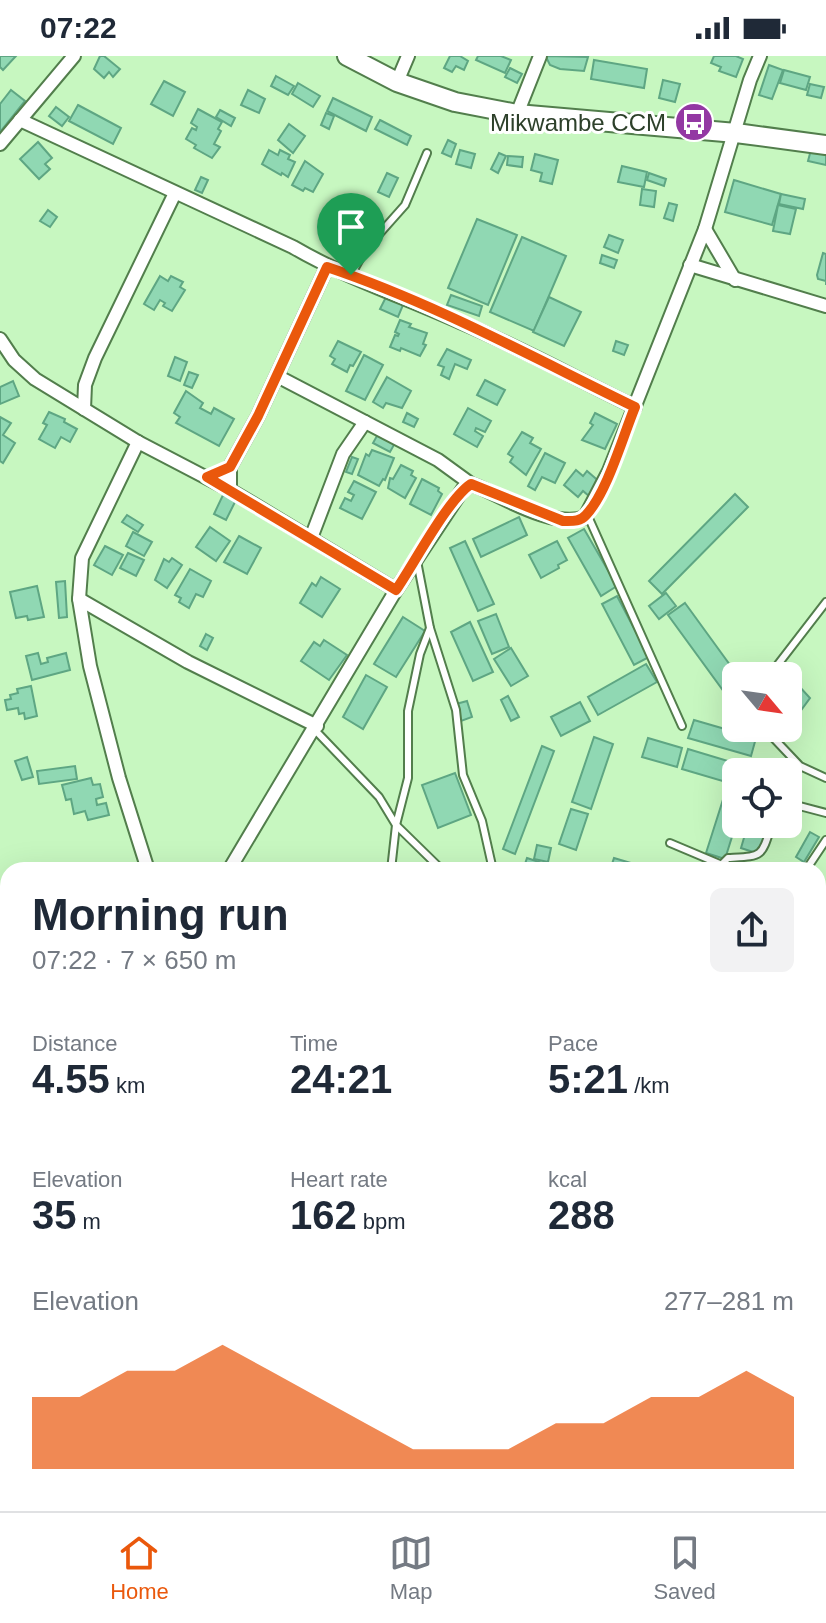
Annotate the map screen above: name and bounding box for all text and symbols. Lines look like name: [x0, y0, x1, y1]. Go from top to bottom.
text: 07:22: [40, 11, 117, 44]
bus stop icon: Mikwambe CCM: [673, 101, 715, 143]
place label: Mikwambe CCM: [490, 109, 666, 136]
pin: [317, 193, 385, 275]
icon: arrive: [329, 205, 373, 249]
north arrow: [722, 662, 802, 742]
map controls: [722, 662, 802, 838]
button: locate: [722, 758, 802, 838]
button: share: [710, 888, 794, 972]
text: Morning run: [32, 890, 289, 939]
text: 07:22 · 7 × 650 m: [32, 945, 237, 975]
text: Distance: [32, 1031, 118, 1056]
text: Time: [290, 1031, 338, 1056]
text: Pace: [548, 1031, 598, 1056]
text: 4.55: [32, 1057, 110, 1101]
text: 24:21: [290, 1057, 392, 1101]
text: 5:21: [548, 1057, 628, 1101]
text: km: [110, 1073, 145, 1098]
text: /km: [628, 1073, 670, 1098]
text: Elevation: [32, 1167, 123, 1192]
text: Heart rate: [290, 1167, 388, 1192]
text: kcal: [548, 1167, 587, 1192]
text: 35: [32, 1193, 77, 1237]
text: 162: [290, 1193, 357, 1237]
text: 288: [548, 1193, 615, 1237]
text: m: [77, 1209, 101, 1234]
text: bpm: [357, 1209, 406, 1234]
text: Elevation: [32, 1286, 139, 1316]
text: 277–281 m: [664, 1286, 794, 1316]
tab: Home: [110, 1531, 169, 1605]
tab: Map: [389, 1531, 433, 1605]
tab: Saved: [653, 1531, 716, 1605]

